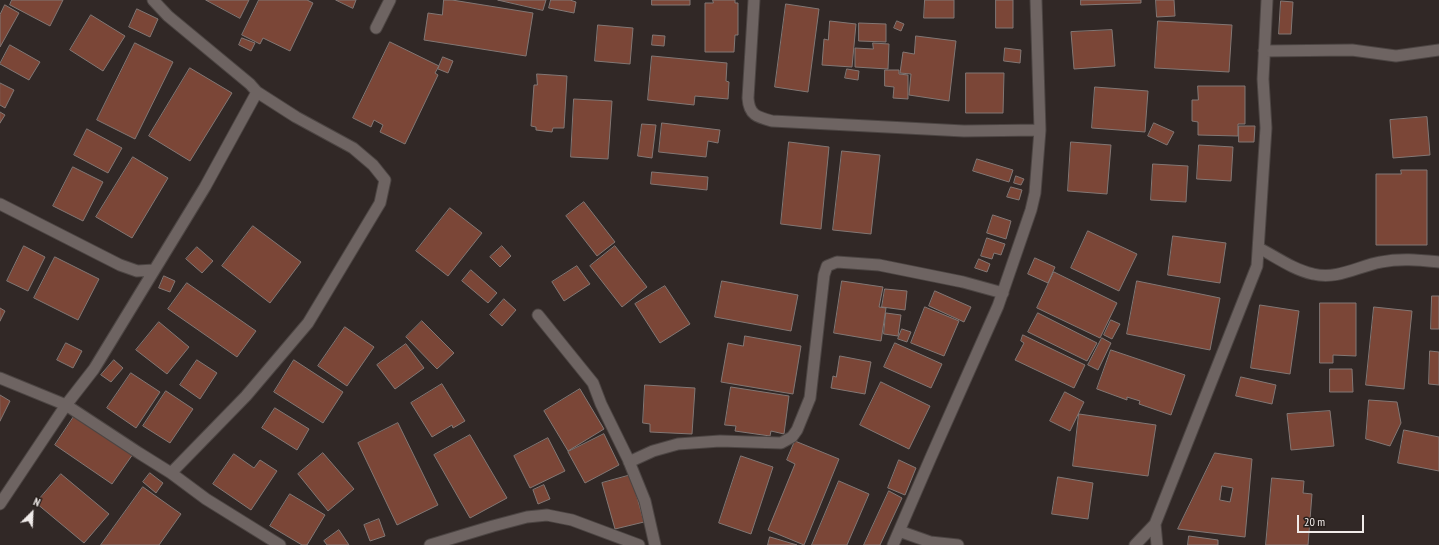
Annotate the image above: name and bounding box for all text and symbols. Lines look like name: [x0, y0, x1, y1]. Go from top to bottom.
north arrow: [12, 493, 52, 533]
text: N: [31, 494, 42, 510]
scale bar: [1299, 507, 1366, 533]
text: 20 m: [1304, 514, 1325, 529]

